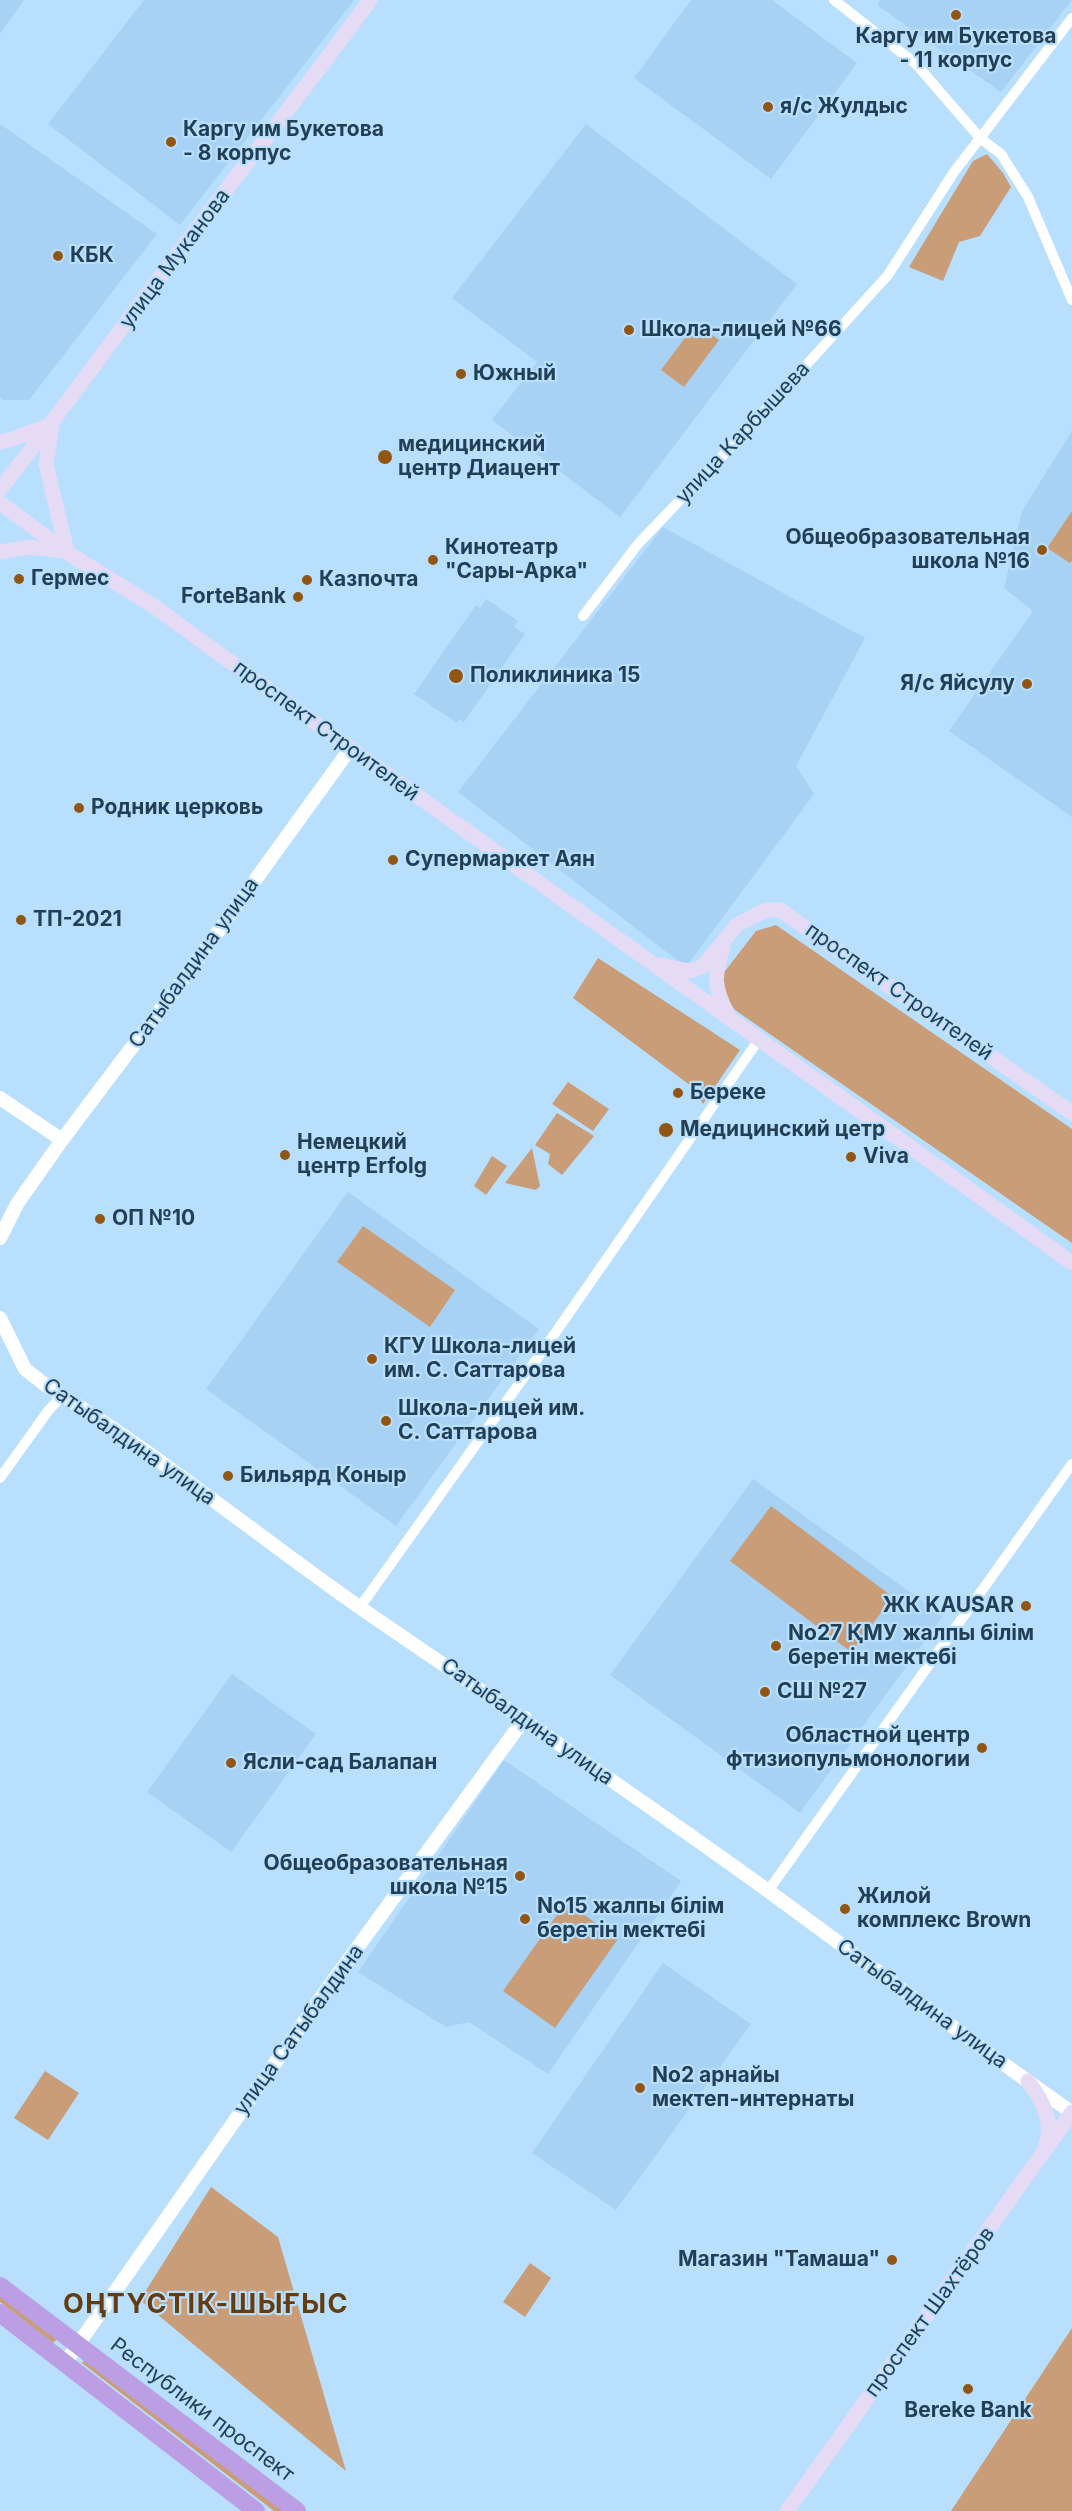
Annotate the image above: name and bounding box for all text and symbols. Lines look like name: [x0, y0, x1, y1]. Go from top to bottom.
marker: Каргу им Букетова - 11 корпус: [949, 8, 963, 22]
place label: Каргу им Букетова - 11 корпус: [856, 24, 1056, 74]
place label: я/c Жулдыс: [780, 94, 908, 120]
marker: я/c Жулдыс: [761, 100, 775, 114]
place label: Каргу им Букетова - 8 корпус: [183, 117, 384, 167]
marker: Каргу им Букетова - 8 корпус: [164, 135, 178, 149]
street label: улица Муканова: [114, 184, 236, 334]
place label: КБК: [70, 243, 114, 269]
marker: КБК: [51, 249, 65, 263]
place label: Школа-лицей №66: [641, 317, 842, 343]
marker: Школа-лицей №66: [622, 323, 636, 337]
street label: улица Карбышева: [671, 357, 815, 509]
place label: Южный: [473, 361, 556, 387]
marker: Южный: [454, 367, 468, 381]
place label: медицинский центр Диацент: [398, 432, 560, 482]
marker: медицинский центр Диацент: [376, 448, 394, 466]
place label: Общеобразовательная школа №16: [785, 525, 1030, 575]
place label: Кинотеатр "Сары-Арка": [445, 535, 588, 585]
marker: Общеобразовательная школа №16: [1035, 543, 1049, 557]
marker: Кинотеатр "Сары-Арка": [426, 553, 440, 567]
place label: Гермес: [31, 566, 109, 592]
place label: Казпочта: [319, 567, 418, 593]
marker: Гермес: [12, 572, 26, 586]
marker: Казпочта: [300, 573, 314, 587]
place label: ForteBank: [181, 584, 286, 610]
marker: ForteBank: [291, 590, 305, 604]
street label: проспект Строителей: [228, 655, 424, 807]
place label: Поликлиника 15: [470, 663, 640, 689]
marker: Поликлиника 15: [447, 667, 465, 685]
place label: Я/c Яйсулу: [900, 671, 1015, 697]
marker: Я/c Яйсулу: [1020, 677, 1034, 691]
place label: Родник церковь: [91, 795, 263, 821]
marker: Родник церковь: [72, 801, 86, 815]
place label: Супермаркет Аян: [405, 847, 595, 873]
marker: Супермаркет Аян: [386, 853, 400, 867]
street label: Сатыбалдина улица: [124, 873, 264, 1053]
place label: ТП-2021: [33, 907, 122, 933]
marker: ТП-2021: [14, 913, 28, 927]
street label: проспект Строителей: [800, 918, 998, 1066]
place label: Береке: [690, 1080, 766, 1106]
marker: Береке: [671, 1086, 685, 1100]
place label: Медицинский цетр: [680, 1117, 885, 1143]
marker: Медицинский цетр: [657, 1121, 675, 1139]
place label: Немецкий центр Erfolg: [297, 1130, 427, 1180]
place label: Viva: [863, 1144, 909, 1170]
marker: Немецкий центр Erfolg: [278, 1148, 292, 1162]
marker: Viva: [844, 1150, 858, 1164]
place label: ОП №10: [112, 1206, 195, 1232]
marker: ОП №10: [93, 1212, 107, 1226]
place label: КГУ Школа-лицей им. С. Саттарова: [384, 1334, 576, 1384]
marker: КГУ Школа-лицей им. С. Саттарова: [365, 1352, 379, 1366]
street label: Сатыбалдина улица: [38, 1373, 220, 1511]
place label: Школа-лицей им. С. Саттарова: [398, 1396, 585, 1446]
marker: Школа-лицей им. С. Саттарова: [379, 1414, 393, 1428]
place label: Бильярд Коныр: [240, 1463, 407, 1489]
marker: Бильярд Коныр: [221, 1469, 235, 1483]
place label: ЖК KAUSAR: [883, 1593, 1014, 1619]
marker: ЖК KAUSAR: [1019, 1599, 1033, 1613]
place label: No27 ҚМУ жалпы білім беретін мектебі: [788, 1621, 1034, 1671]
marker: No27 ҚМУ жалпы білім беретін мектебі: [769, 1639, 783, 1653]
street label: Сатыбалдина улица: [436, 1653, 618, 1791]
place label: СШ №27: [777, 1679, 867, 1705]
marker: СШ №27: [758, 1685, 772, 1699]
place label: Областной центр фтизиопульмонологии: [726, 1723, 970, 1773]
marker: Областной центр фтизиопульмонологии: [975, 1741, 989, 1755]
place label: Ясли-сад Балапан: [243, 1750, 437, 1776]
marker: Ясли-сад Балапан: [224, 1756, 238, 1770]
place label: Общеобразовательная школа №15: [263, 1851, 508, 1901]
marker: Общеобразовательная школа №15: [513, 1869, 527, 1883]
place label: Жилой комплекс Brown: [857, 1884, 1031, 1934]
place label: No15 жалпы білім беретін мектебі: [537, 1894, 724, 1944]
marker: Жилой комплекс Brown: [838, 1902, 852, 1916]
marker: No15 жалпы білім беретін мектебі: [518, 1912, 532, 1926]
street label: Сатыбалдина улица: [832, 1934, 1012, 2074]
street label: улица Сатыбалдина: [229, 1940, 369, 2120]
place label: No2 арнайы мектеп-интернаты: [652, 2063, 854, 2113]
marker: No2 арнайы мектеп-интернаты: [633, 2081, 647, 2095]
street label: проспект Шахтёров: [860, 2222, 1000, 2402]
place label: Магазин "Тамаша": [678, 2247, 880, 2273]
marker: Магазин "Тамаша": [885, 2253, 899, 2267]
district label: ОҢТҮСТІК-ШЫҒЫС: [63, 2289, 349, 2321]
street label: Республики проспект: [105, 2333, 299, 2487]
marker: Bereke Bank: [961, 2382, 975, 2396]
place label: Bereke Bank: [904, 2398, 1032, 2424]

